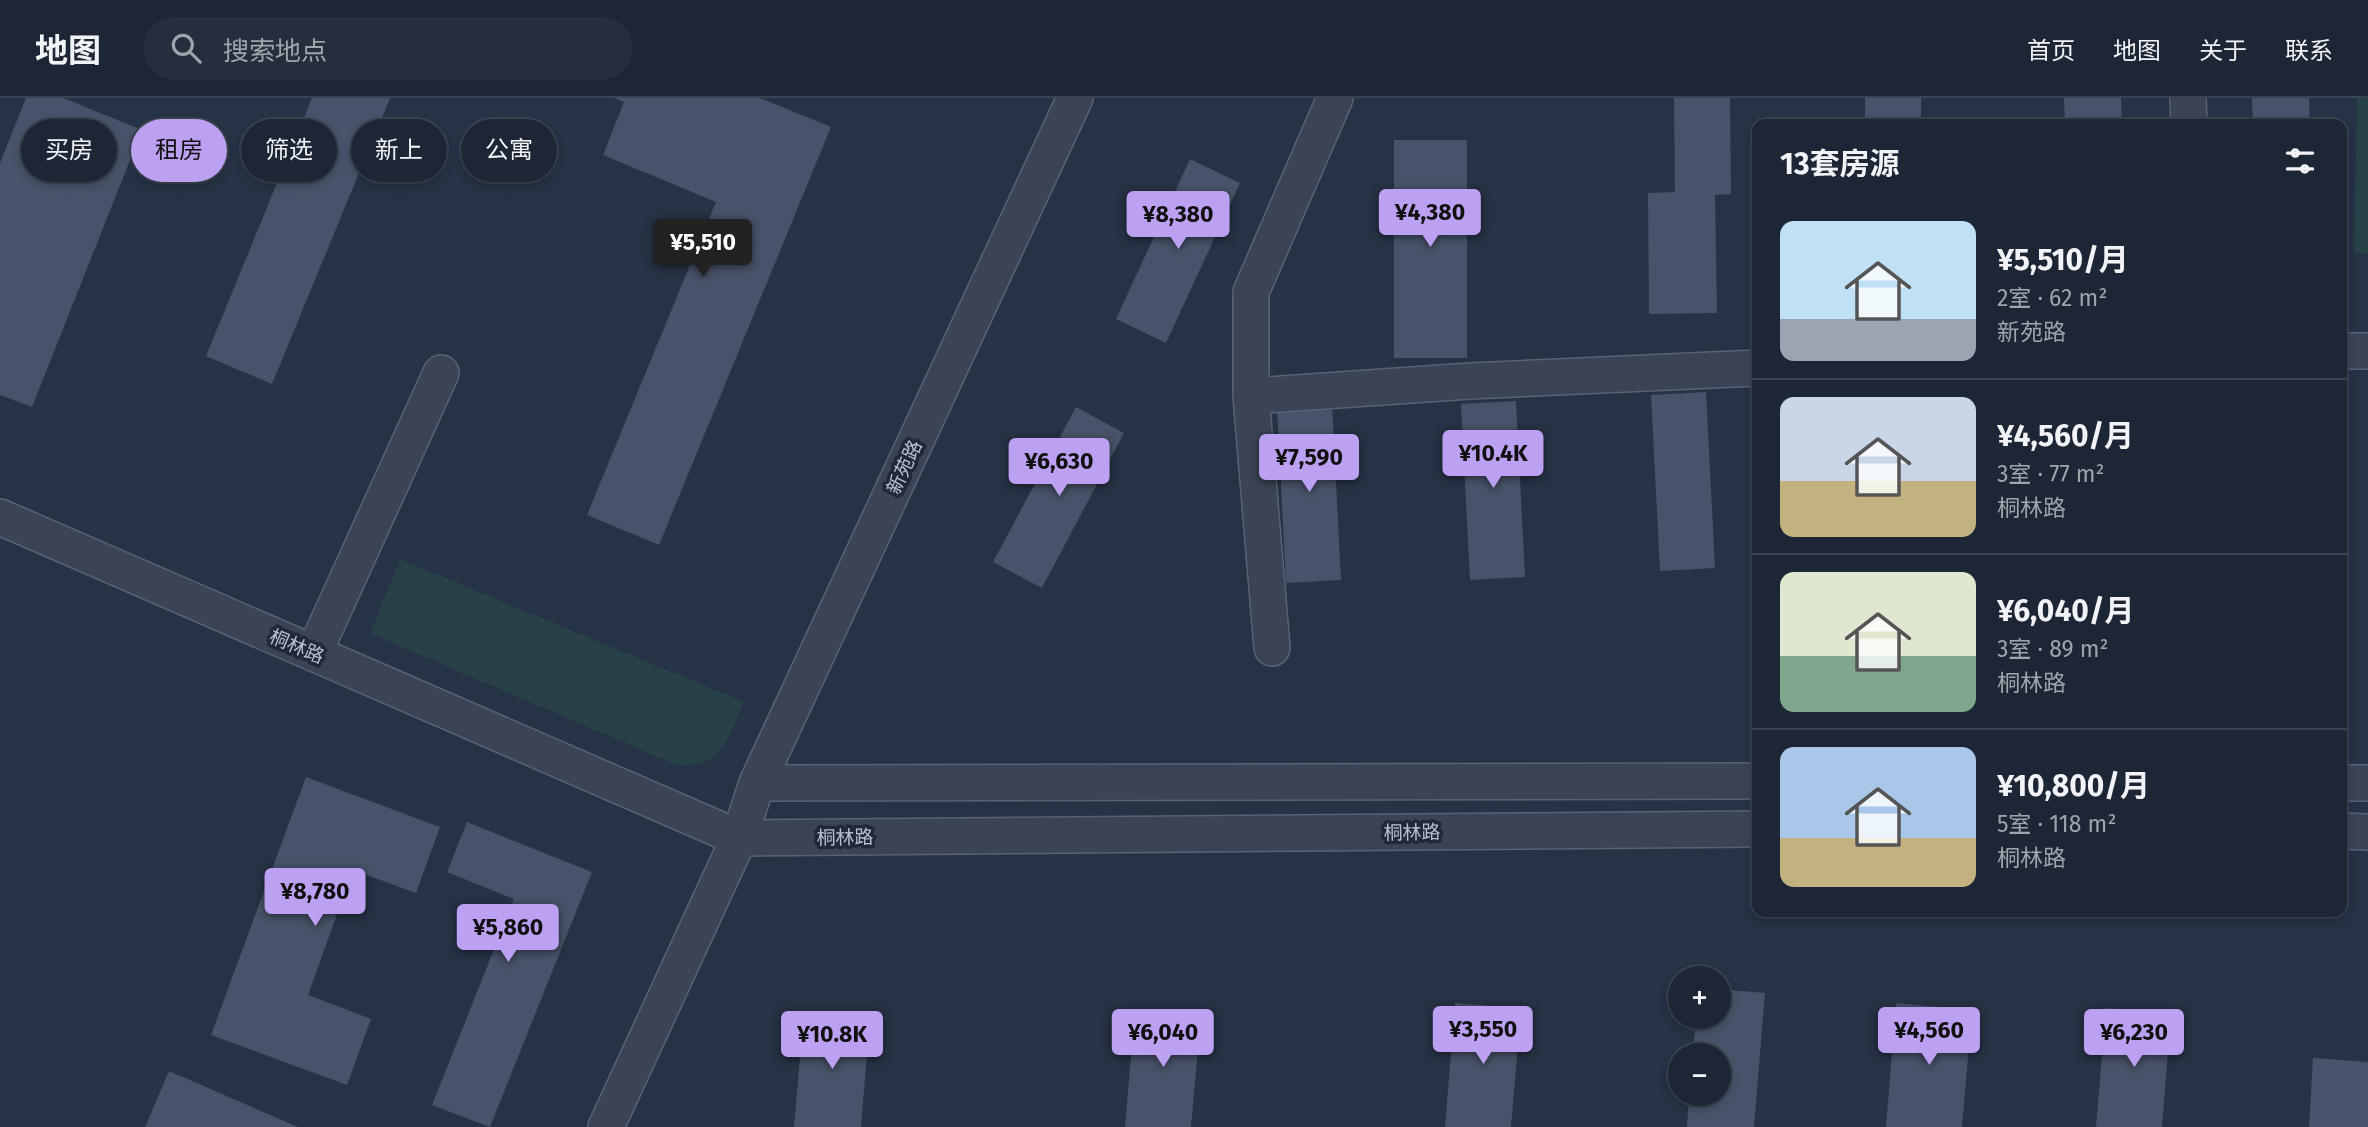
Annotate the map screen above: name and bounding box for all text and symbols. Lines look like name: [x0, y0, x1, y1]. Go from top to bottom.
search box: [143, 17, 633, 80]
icon: search: [167, 29, 205, 67]
text: 地图: [35, 31, 101, 71]
text: 搜索地点: [223, 36, 327, 67]
text: 首页: [2027, 37, 2075, 65]
text: 地图: [2113, 37, 2161, 65]
text: 关于: [2199, 37, 2247, 65]
text: 联系: [2285, 37, 2333, 65]
chip: 买房: [21, 119, 117, 182]
chip: 租房: [131, 119, 227, 182]
chip: 筛选: [241, 119, 337, 182]
chip: 新上: [351, 119, 447, 182]
chip: 公寓: [461, 119, 557, 182]
icon: filters: [2281, 142, 2319, 180]
text: 13套房源: [1780, 146, 1900, 182]
pin: ¥4,380: [1373, 190, 1487, 249]
pin: ¥8,380: [1121, 192, 1235, 251]
text: ¥4,380: [1395, 198, 1465, 226]
text: ¥8,380: [1143, 200, 1213, 228]
pin: ¥5,510: [646, 220, 760, 279]
text: ¥5,510: [670, 228, 736, 256]
text: ¥5,510/月: [1997, 242, 2129, 278]
icon: home: [1836, 249, 1920, 333]
text: 2室 · 62 m²: [1997, 284, 2107, 312]
text: 新苑路: [1997, 318, 2066, 346]
text: ¥4,560/月: [1997, 418, 2134, 454]
icon: home: [1836, 425, 1920, 509]
pin: ¥10.4K: [1436, 430, 1550, 490]
pin: ¥7,590: [1252, 434, 1366, 494]
street label: 新苑路: [882, 437, 927, 498]
pin: ¥6,630: [1002, 438, 1116, 498]
text: ¥10.4K: [1458, 439, 1528, 467]
text: ¥7,590: [1275, 443, 1343, 471]
text: ¥6,630: [1025, 447, 1093, 475]
text: 3室 · 77 m²: [1997, 460, 2105, 488]
text: 桐林路: [1997, 494, 2066, 522]
text: ¥6,040/月: [1997, 593, 2135, 629]
icon: home: [1836, 600, 1920, 684]
street label: 桐林路: [266, 625, 328, 668]
text: 3室 · 89 m²: [1997, 635, 2108, 663]
text: 桐林路: [1997, 669, 2066, 697]
text: ¥10,800/月: [1997, 768, 2150, 804]
icon: home: [1836, 775, 1920, 859]
text: 5室 · 118 m²: [1997, 810, 2116, 838]
street label: 桐林路: [1383, 821, 1441, 844]
street label: 桐林路: [816, 826, 874, 849]
text: 桐林路: [1997, 844, 2066, 872]
pin: ¥8,780: [258, 868, 372, 928]
text: ¥8,780: [281, 877, 349, 905]
pin: ¥5,860: [451, 904, 565, 964]
text: ¥5,860: [473, 913, 543, 941]
map controls: [1668, 966, 1731, 1106]
button: +: [1668, 966, 1731, 1029]
pin: ¥3,550: [1426, 1006, 1540, 1066]
pin: ¥4,560: [1872, 1007, 1986, 1067]
pin: ¥6,040: [1106, 1010, 1220, 1069]
pin: ¥6,230: [2077, 1010, 2191, 1069]
pin: ¥10.8K: [775, 1012, 889, 1071]
text: ¥3,550: [1449, 1015, 1517, 1043]
text: ¥4,560: [1894, 1016, 1964, 1044]
text: ¥6,040: [1128, 1018, 1198, 1046]
text: ¥6,230: [2100, 1018, 2168, 1046]
text: ¥10.8K: [797, 1020, 867, 1048]
button: −: [1668, 1043, 1731, 1106]

